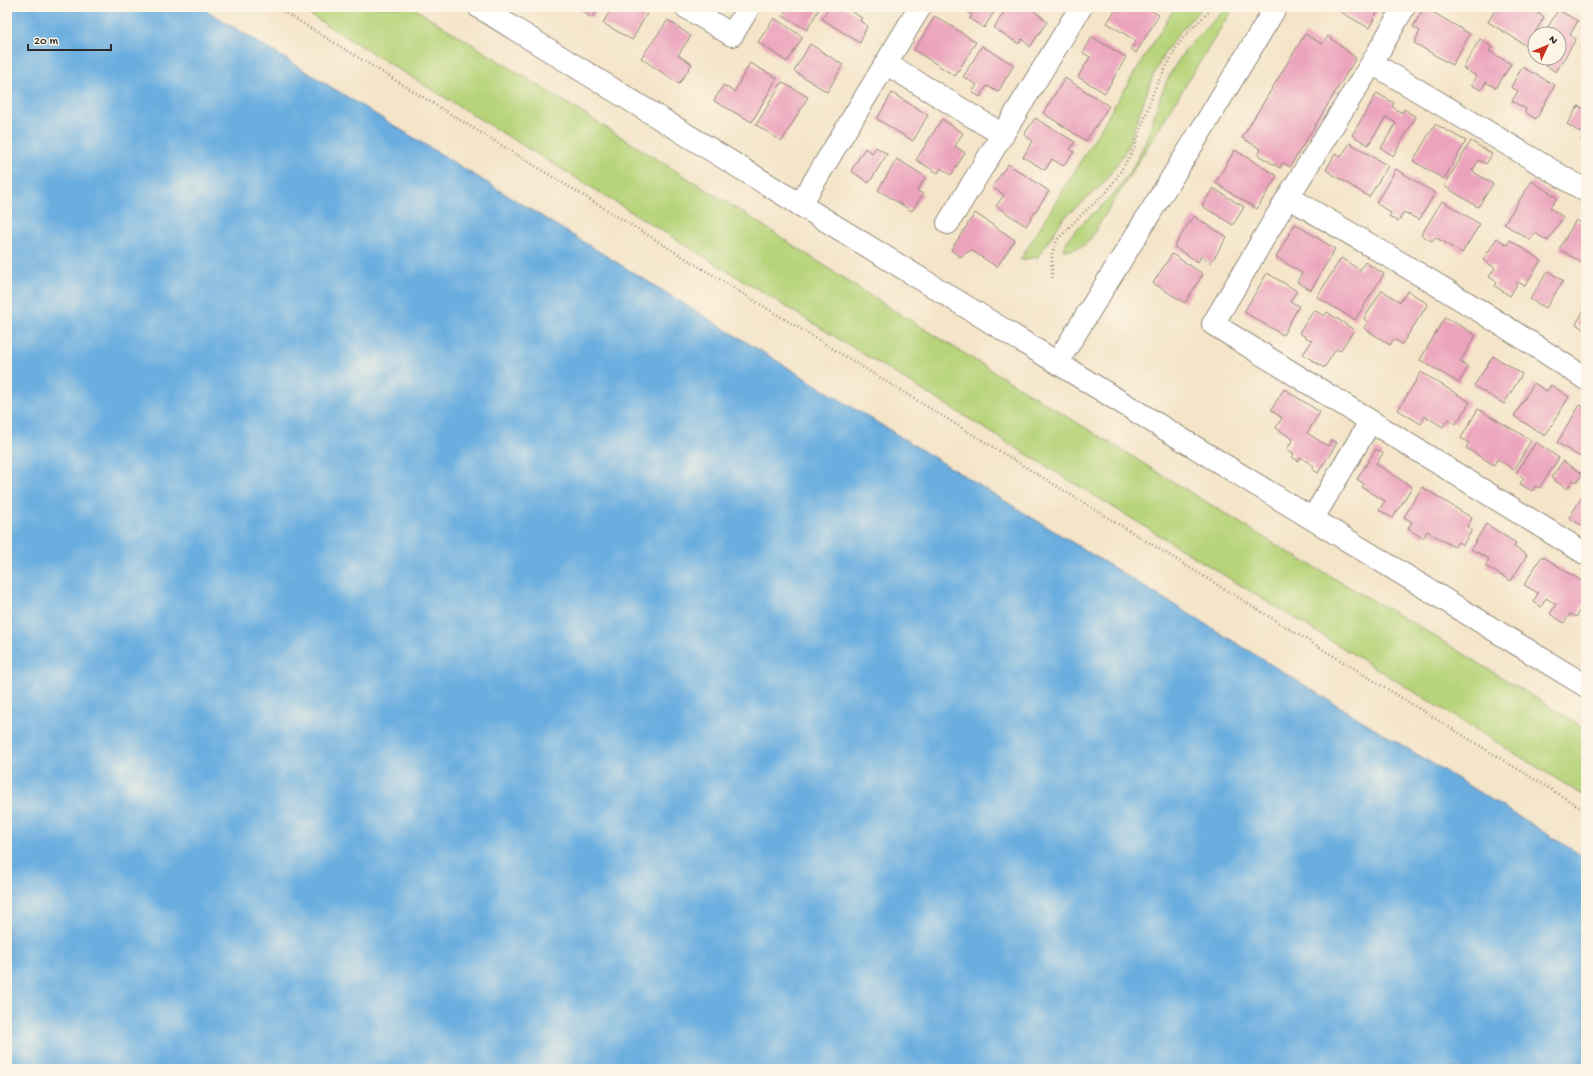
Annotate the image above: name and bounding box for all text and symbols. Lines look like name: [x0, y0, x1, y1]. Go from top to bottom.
scale bar: [28, 26, 111, 52]
north arrow: [1527, 26, 1567, 66]
text: N: [1546, 34, 1560, 47]
text: 20 m: [34, 35, 59, 49]

